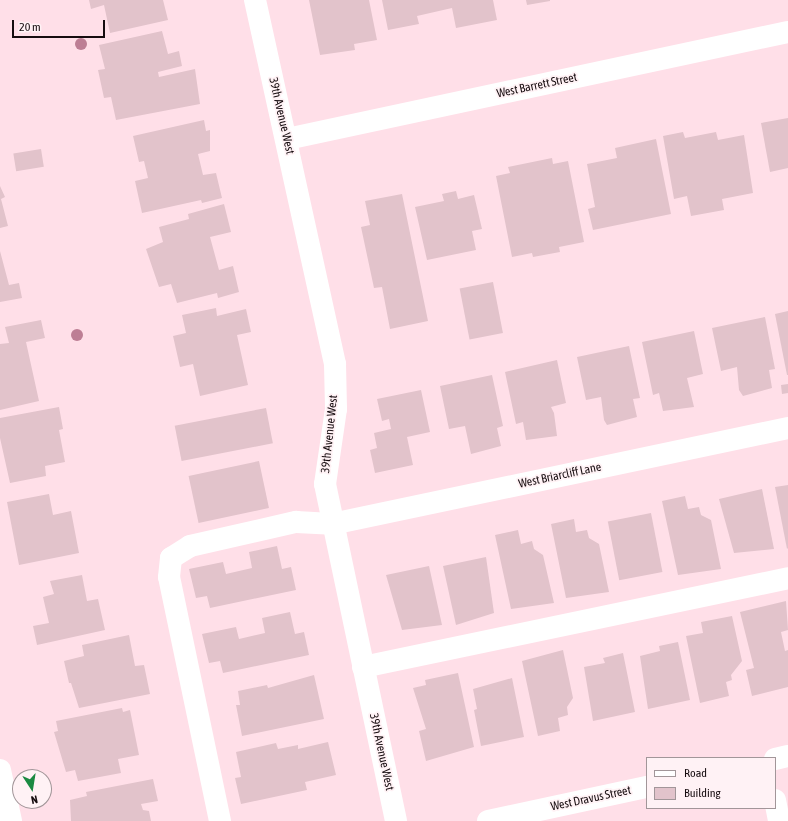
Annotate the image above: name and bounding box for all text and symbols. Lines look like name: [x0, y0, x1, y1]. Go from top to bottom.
scale bar: [14, 12, 107, 38]
text: 20 m: [19, 20, 41, 34]
street label: West Barrett Street: [495, 70, 579, 102]
street label: 39th Avenue West: [265, 76, 297, 156]
street label: 39th Avenue West: [319, 394, 341, 474]
street label: West Briarcliff Lane: [517, 460, 603, 492]
street label: 39th Avenue West: [366, 712, 396, 792]
legend: [646, 757, 776, 809]
text: Road: [684, 766, 707, 780]
north arrow: [12, 769, 52, 809]
street label: West Dravus Street: [550, 783, 632, 815]
text: Building: [684, 786, 721, 800]
text: N: [30, 793, 39, 806]

